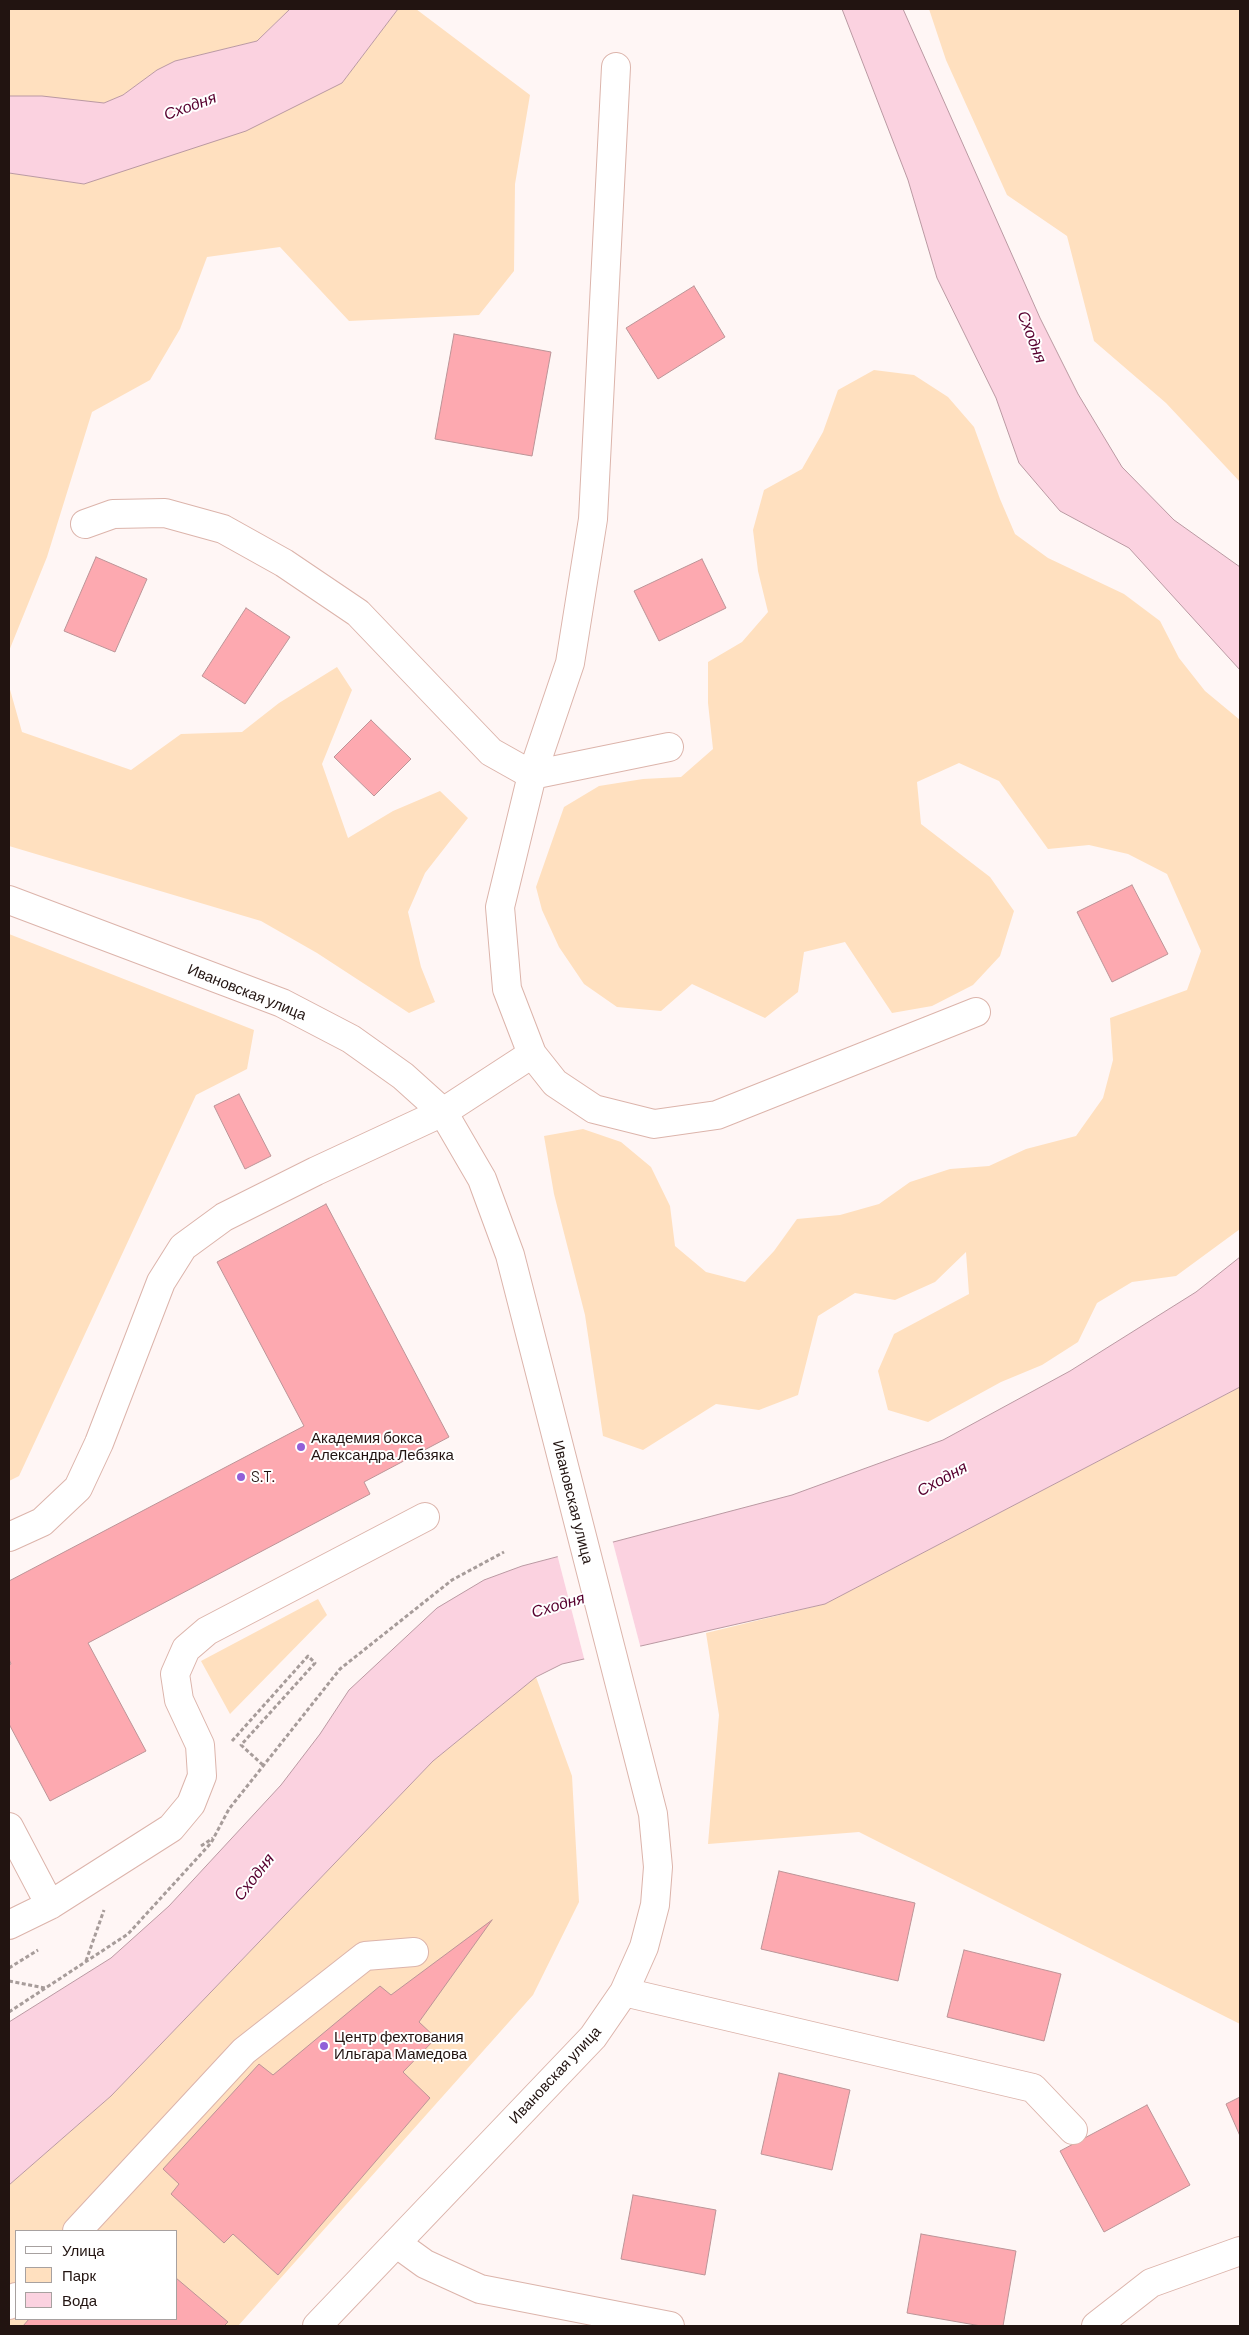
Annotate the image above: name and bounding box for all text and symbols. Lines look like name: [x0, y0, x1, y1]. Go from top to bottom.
water label: Сходня: [161, 88, 219, 124]
water label: Сходня: [1013, 308, 1051, 366]
street label: Ивановская улица: [185, 960, 309, 1024]
place label: Академия бокса Александра Лебзяка: [311, 1429, 454, 1464]
street label: Ивановская улица: [549, 1438, 597, 1566]
marker: Академия бокса Александра Лебзяка: [295, 1441, 307, 1453]
water label: Сходня: [914, 1457, 970, 1501]
place label: S.T.: [251, 1468, 276, 1486]
marker: S.T.: [235, 1471, 247, 1483]
water label: Сходня: [529, 1588, 587, 1622]
water label: Сходня: [230, 1850, 278, 1904]
street label: Ивановская улица: [505, 2023, 605, 2127]
place label: Центр фехтования Ильгара Мамедова: [334, 2028, 467, 2063]
marker: Центр фехтования Ильгара Мамедова: [318, 2040, 330, 2052]
legend: [15, 2230, 178, 2320]
text: Улица: [62, 2241, 105, 2259]
text: Парк: [62, 2266, 96, 2284]
text: Вода: [62, 2291, 97, 2309]

